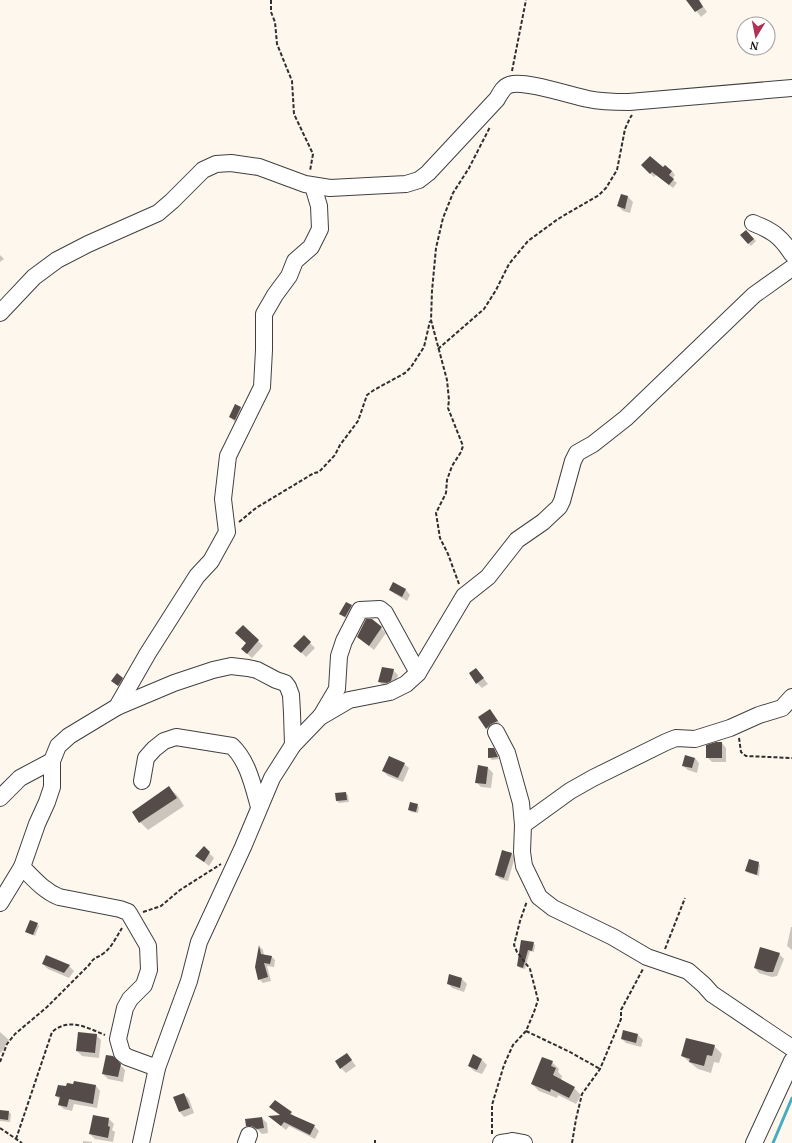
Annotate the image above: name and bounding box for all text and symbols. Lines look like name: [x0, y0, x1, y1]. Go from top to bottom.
north arrow: [736, 16, 776, 56]
text: N: [748, 38, 760, 53]

